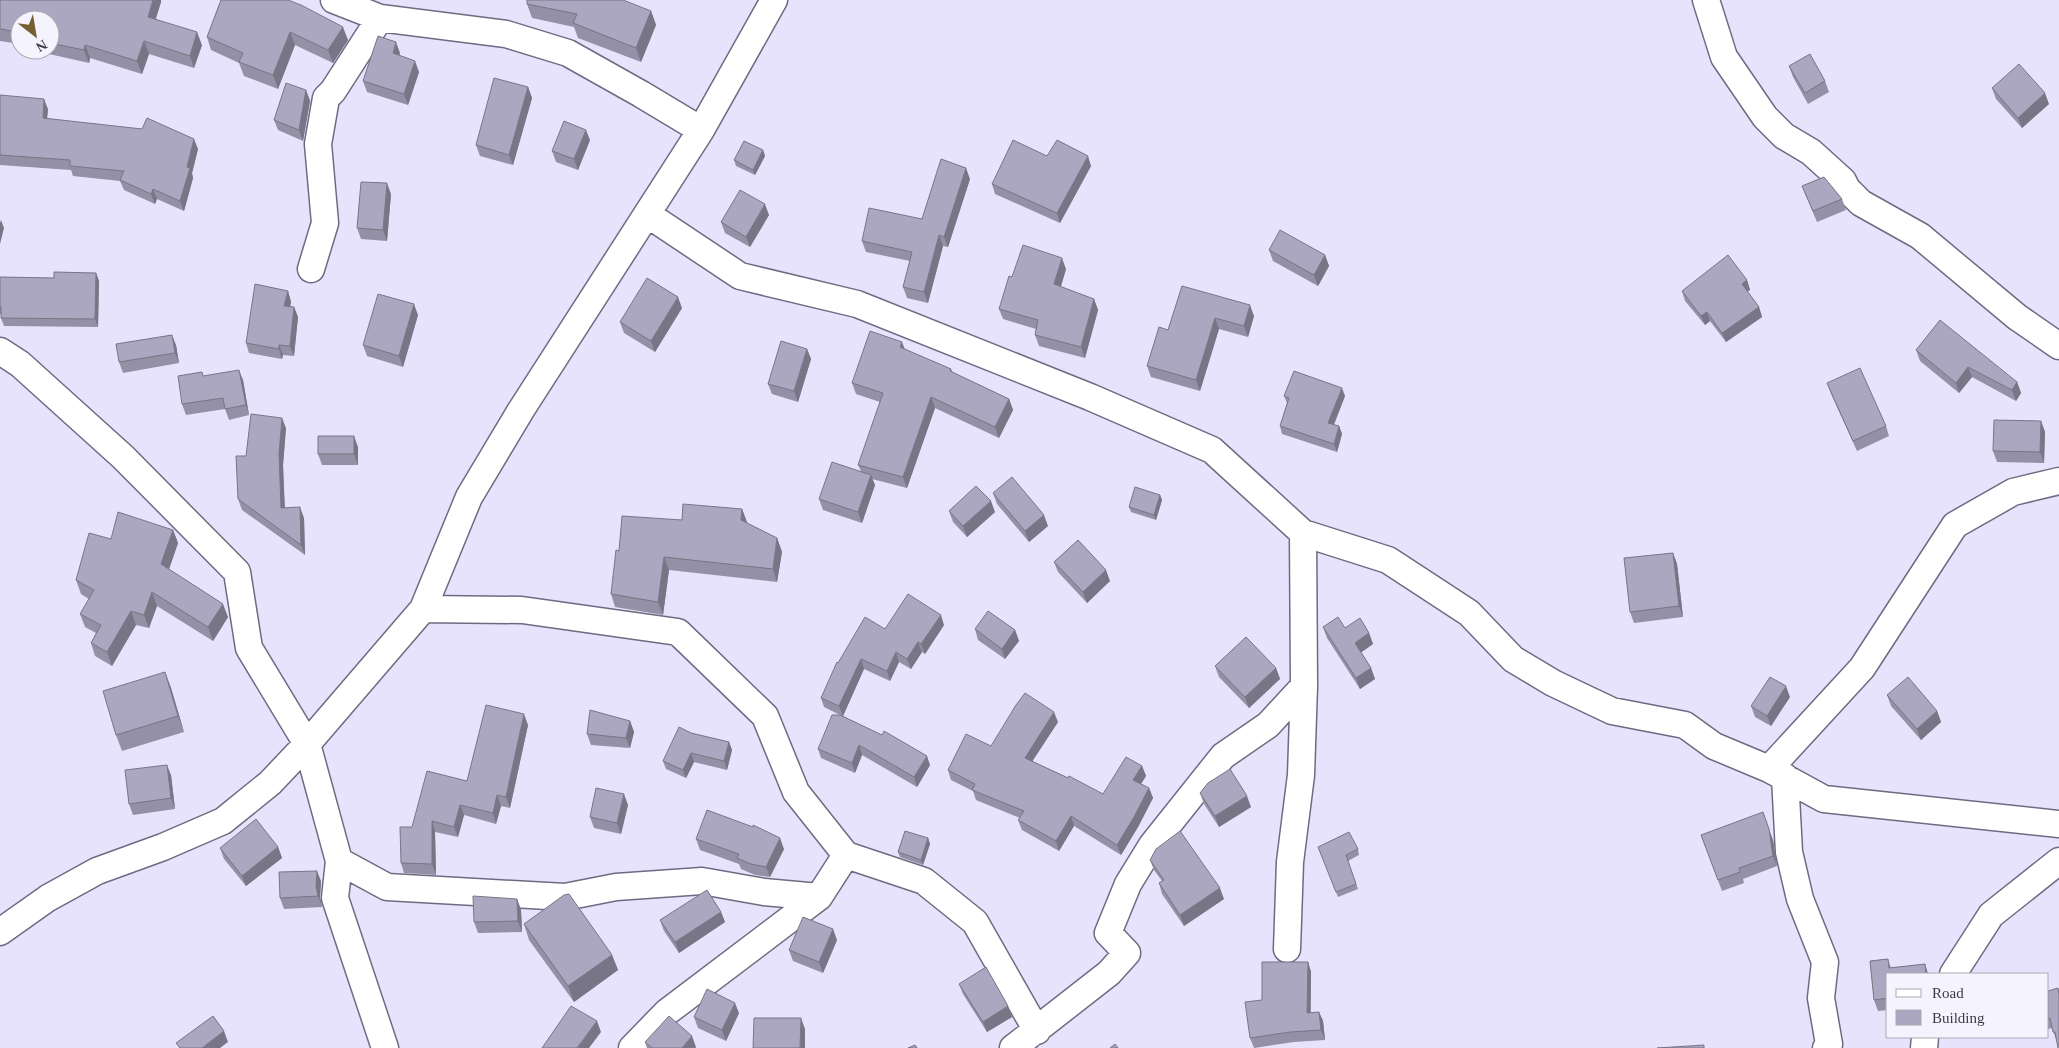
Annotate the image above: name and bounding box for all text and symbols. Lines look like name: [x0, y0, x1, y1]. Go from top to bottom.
north arrow: [10, 10, 60, 60]
text: N: [33, 37, 50, 55]
legend: [1886, 973, 2049, 1038]
text: Road: [1932, 985, 1964, 1001]
text: Building: [1932, 1010, 1985, 1026]

